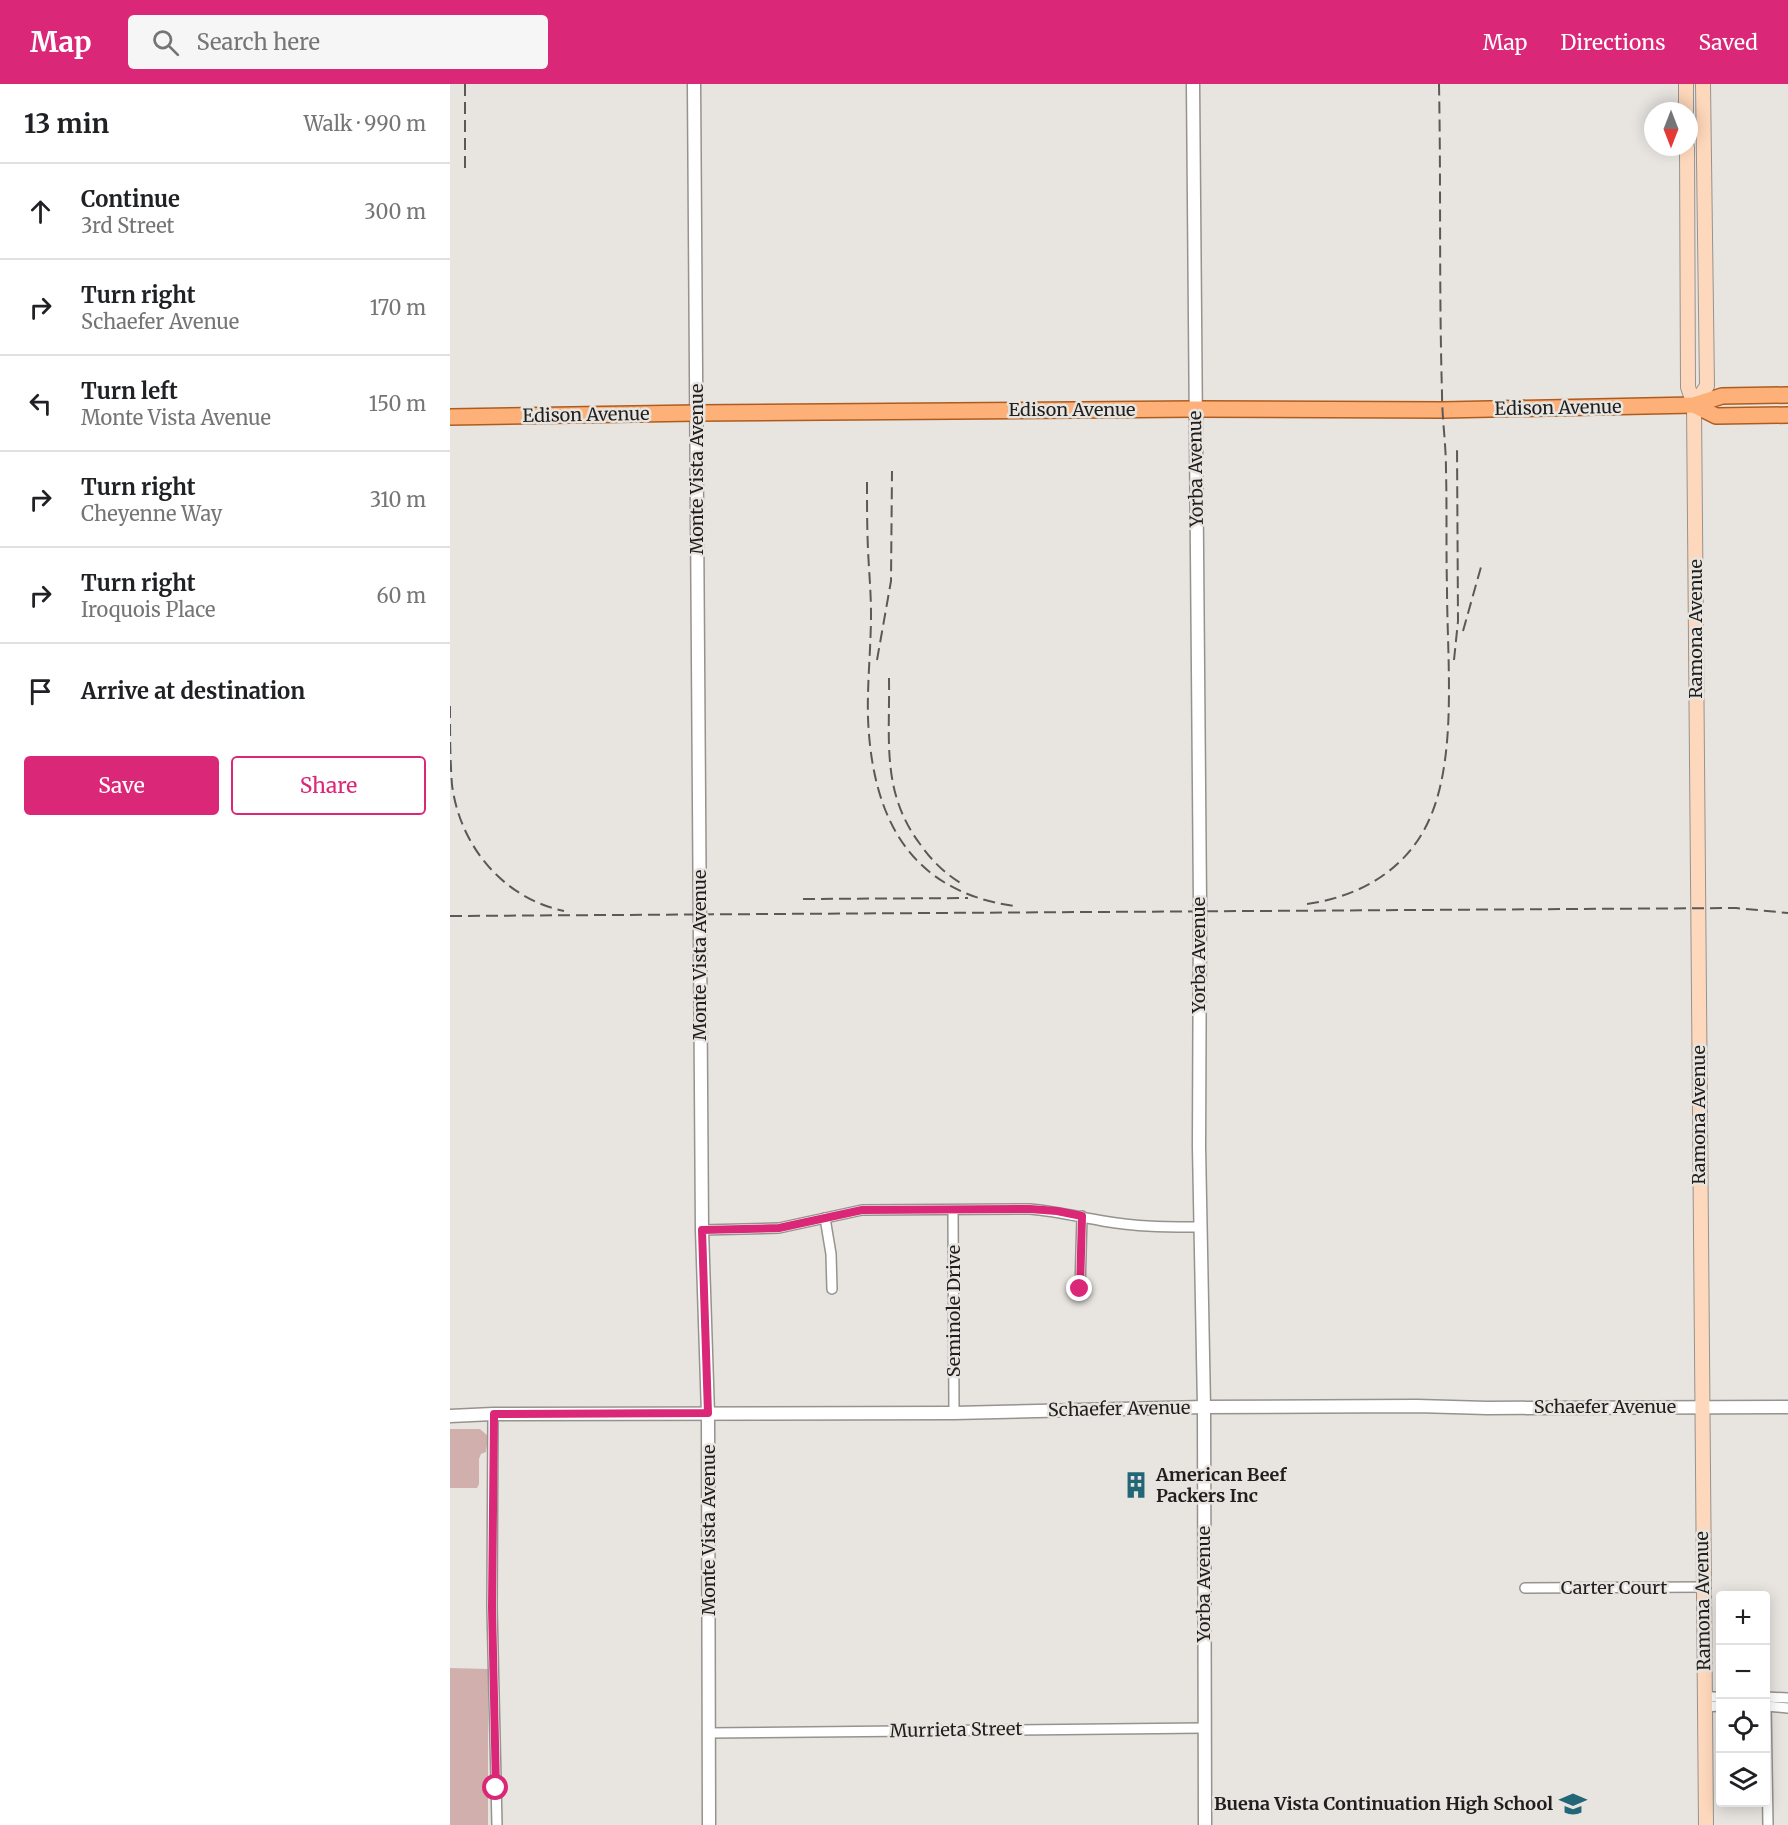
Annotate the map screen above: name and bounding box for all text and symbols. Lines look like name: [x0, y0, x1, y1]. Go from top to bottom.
search box: [128, 15, 548, 69]
text: Map: [30, 24, 92, 60]
icon: search: [149, 26, 182, 59]
text: Search here: [197, 28, 320, 56]
text: Map: [1483, 29, 1527, 56]
text: Directions: [1560, 29, 1665, 56]
text: Saved: [1698, 29, 1758, 56]
north arrow: [1644, 102, 1698, 156]
text: 13 min: [24, 107, 109, 140]
text: Walk · 990 m: [304, 111, 426, 136]
text: Continue: [81, 185, 180, 213]
icon: ahead: [24, 195, 57, 228]
text: 300 m: [364, 199, 426, 224]
text: 3rd Street: [81, 213, 174, 238]
text: Turn right: [81, 281, 195, 309]
icon: right: [24, 291, 57, 324]
text: 170 m: [370, 295, 426, 320]
text: Schaefer Avenue: [81, 309, 239, 334]
text: Turn left: [81, 377, 178, 405]
street label: Monte Vista Avenue: [685, 384, 708, 554]
icon: left: [24, 387, 57, 420]
text: 150 m: [369, 391, 426, 416]
street label: Edison Avenue: [1494, 395, 1622, 420]
street label: Edison Avenue: [1008, 398, 1136, 421]
street label: Edison Avenue: [522, 402, 650, 427]
text: Monte Vista Avenue: [81, 405, 271, 430]
street label: Yorba Avenue: [1183, 411, 1208, 528]
text: Turn right: [81, 473, 195, 501]
icon: right: [24, 483, 57, 516]
text: 310 m: [370, 487, 426, 512]
text: Cheyenne Way: [81, 501, 222, 526]
street label: Ramona Avenue: [1684, 559, 1707, 699]
text: Turn right: [81, 569, 195, 597]
icon: right: [24, 579, 57, 612]
text: 60 m: [376, 583, 426, 608]
text: Iroquois Place: [81, 597, 216, 622]
icon: arrive: [24, 675, 57, 708]
text: Arrive at destination: [81, 677, 305, 705]
button: Save: [24, 756, 219, 815]
button: Share: [231, 756, 426, 815]
street label: Monte Vista Avenue: [688, 870, 711, 1040]
street label: Yorba Avenue: [1187, 897, 1210, 1014]
street label: Ramona Avenue: [1687, 1045, 1710, 1185]
street label: Seminole Drive: [942, 1245, 965, 1377]
route end: [1066, 1275, 1092, 1301]
street label: Schaefer Avenue: [1534, 1395, 1676, 1418]
street label: Schaefer Avenue: [1048, 1396, 1190, 1421]
street label: Monte Vista Avenue: [697, 1445, 720, 1615]
place label: American Beef Packers Inc: [1155, 1463, 1287, 1507]
building icon: American Beef Packers Inc: [1121, 1470, 1151, 1500]
street label: Yorba Avenue: [1192, 1526, 1215, 1643]
street label: Ramona Avenue: [1690, 1531, 1715, 1671]
street label: Carter Court: [1561, 1576, 1667, 1599]
map controls: [1716, 1591, 1770, 1807]
button: +: [1716, 1591, 1770, 1645]
button: −: [1716, 1645, 1770, 1699]
button: locate: [1716, 1699, 1770, 1753]
street label: Murrieta Street: [889, 1717, 1022, 1742]
button: layers: [1716, 1753, 1770, 1807]
route start: [482, 1774, 508, 1800]
school or university icon: Buena Vista Continuation High School: [1558, 1789, 1588, 1819]
place label: Buena Vista Continuation High School: [1214, 1792, 1553, 1815]

